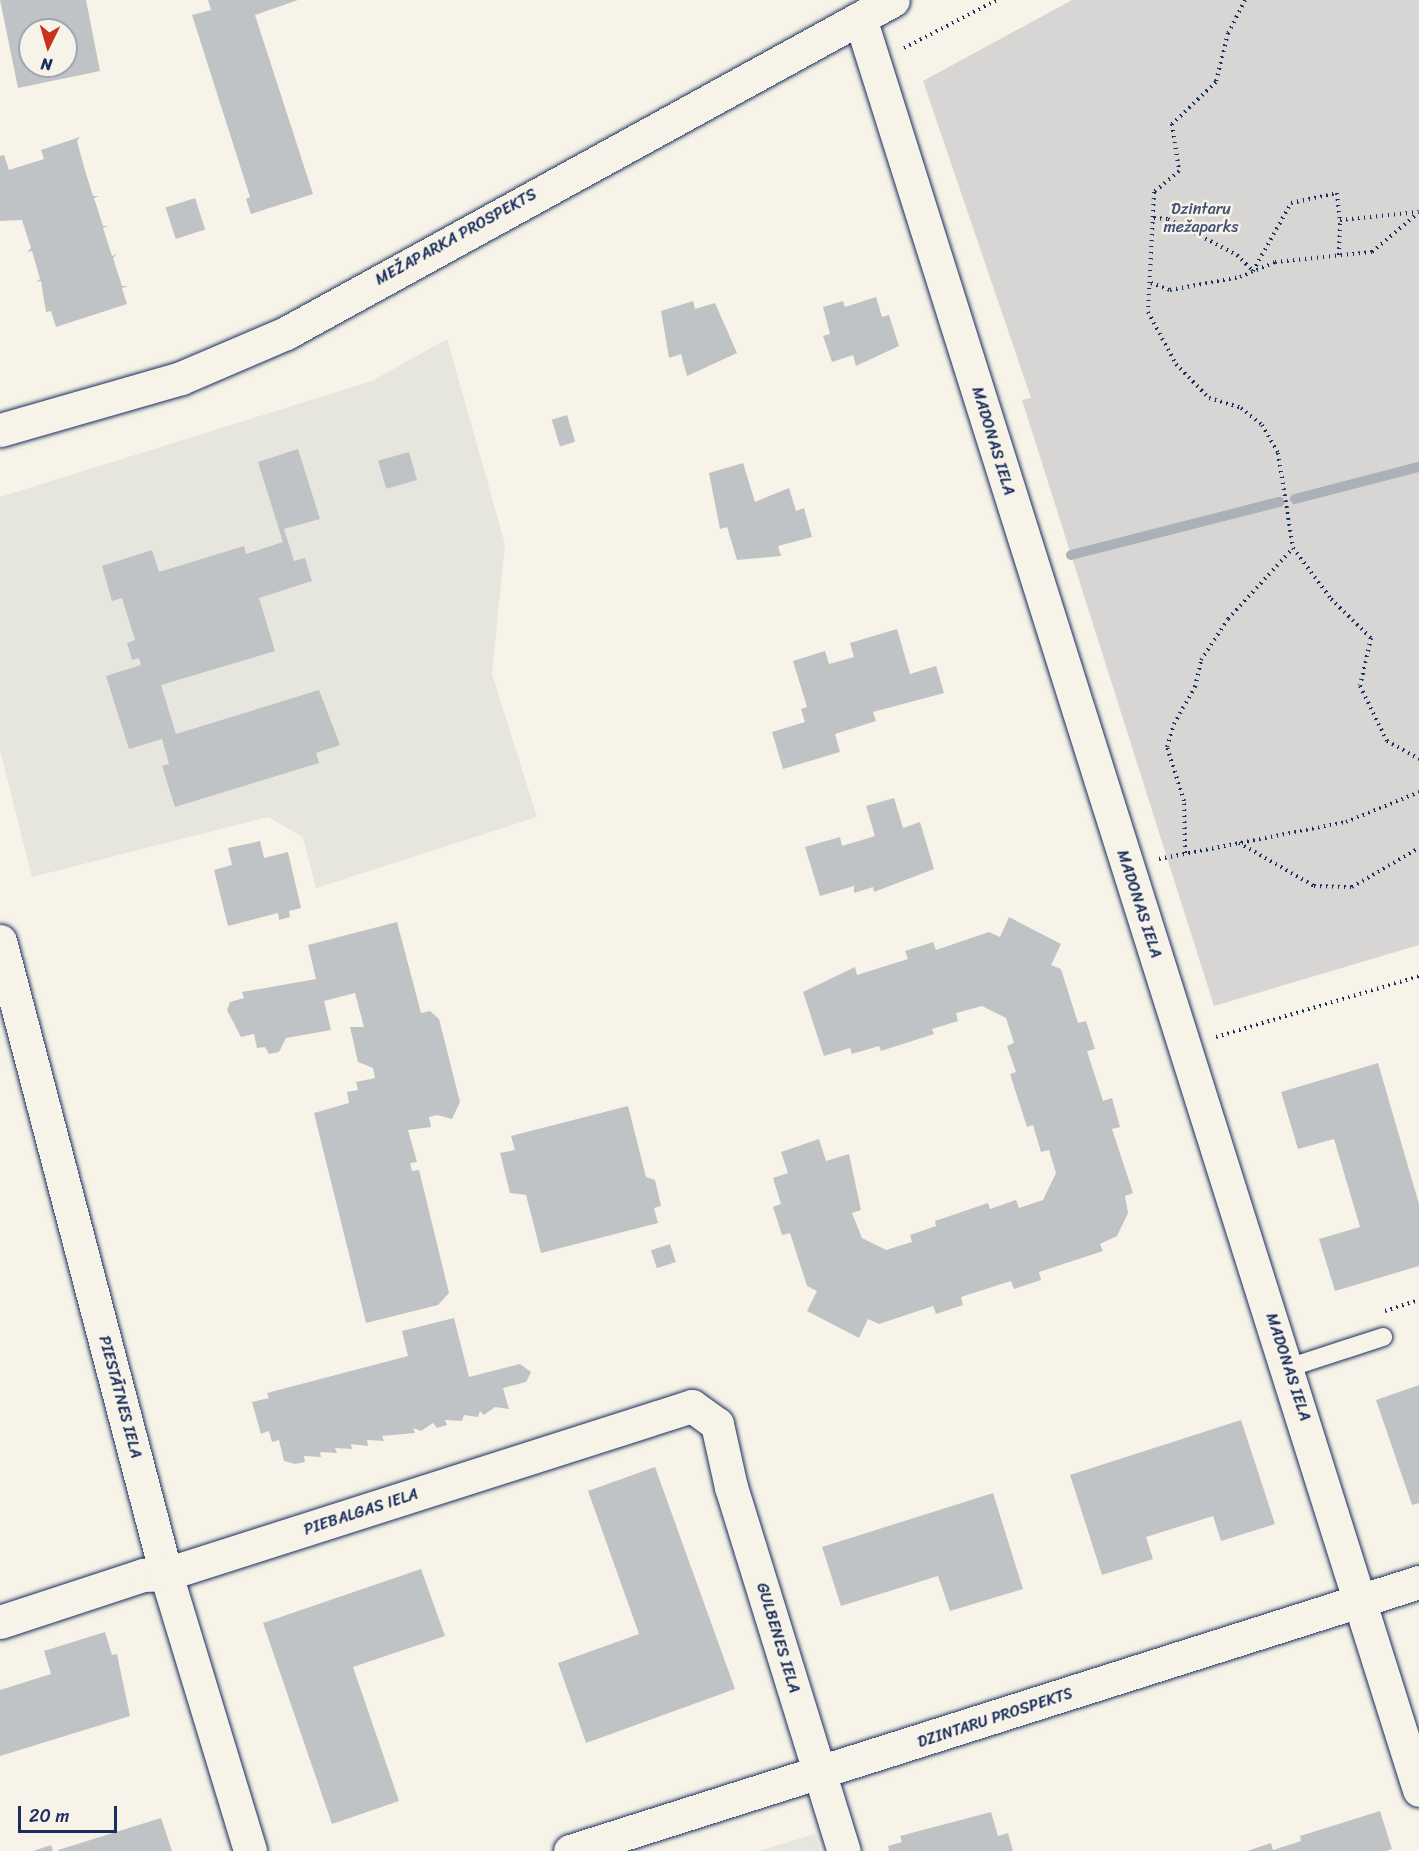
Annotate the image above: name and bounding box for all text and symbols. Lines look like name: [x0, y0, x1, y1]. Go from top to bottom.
north arrow: [18, 18, 78, 78]
text: N: [40, 50, 53, 79]
street label: MEŽAPARKA PROSPEKTS: [373, 185, 539, 289]
park label: Dzintaru mežaparks: [1163, 199, 1239, 237]
street label: MADONAS IELA: [967, 384, 1019, 498]
street label: MADONAS IELA: [1113, 848, 1165, 960]
street label: MADONAS IELA: [1262, 1311, 1314, 1423]
street label: PIESTĀTNES IELA: [94, 1334, 146, 1460]
street label: PIEBALGAS IELA: [301, 1484, 421, 1540]
street label: GULBENES IELA: [752, 1581, 804, 1695]
street label: DZINTARU PROSPEKTS: [915, 1684, 1075, 1752]
scale bar: [21, 1794, 120, 1832]
text: 20 m: [29, 1800, 69, 1832]

